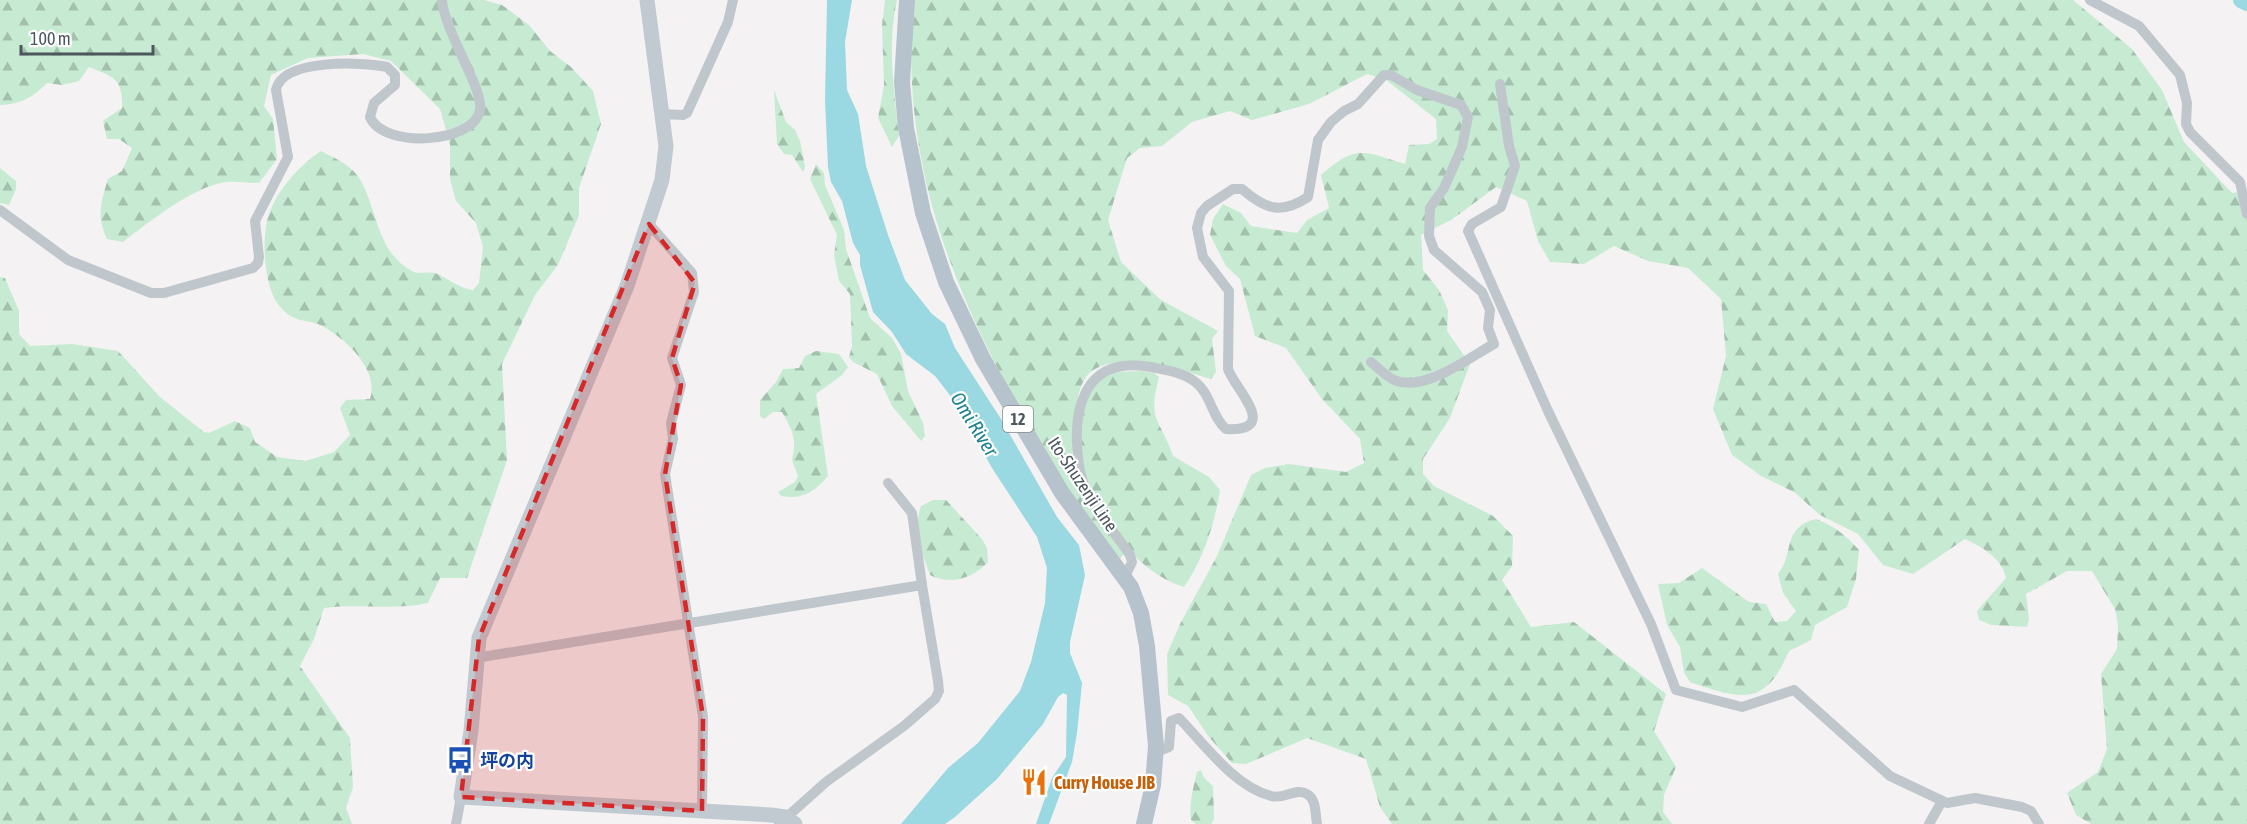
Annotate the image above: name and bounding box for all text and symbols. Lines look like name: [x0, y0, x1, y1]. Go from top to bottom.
scale bar: [21, 18, 153, 56]
text: 100 m: [30, 28, 71, 49]
water label: Omi River: [946, 388, 1004, 461]
road number: 12: [1003, 406, 1033, 432]
street label: Ito-Shuzenji Line: [1044, 433, 1122, 535]
bus stop icon: 坪の内: [445, 745, 475, 775]
place label: 坪の内: [480, 750, 534, 771]
restaurant icon: Curry House JIB: [1019, 767, 1049, 797]
place label: Curry House JIB: [1054, 772, 1155, 793]

